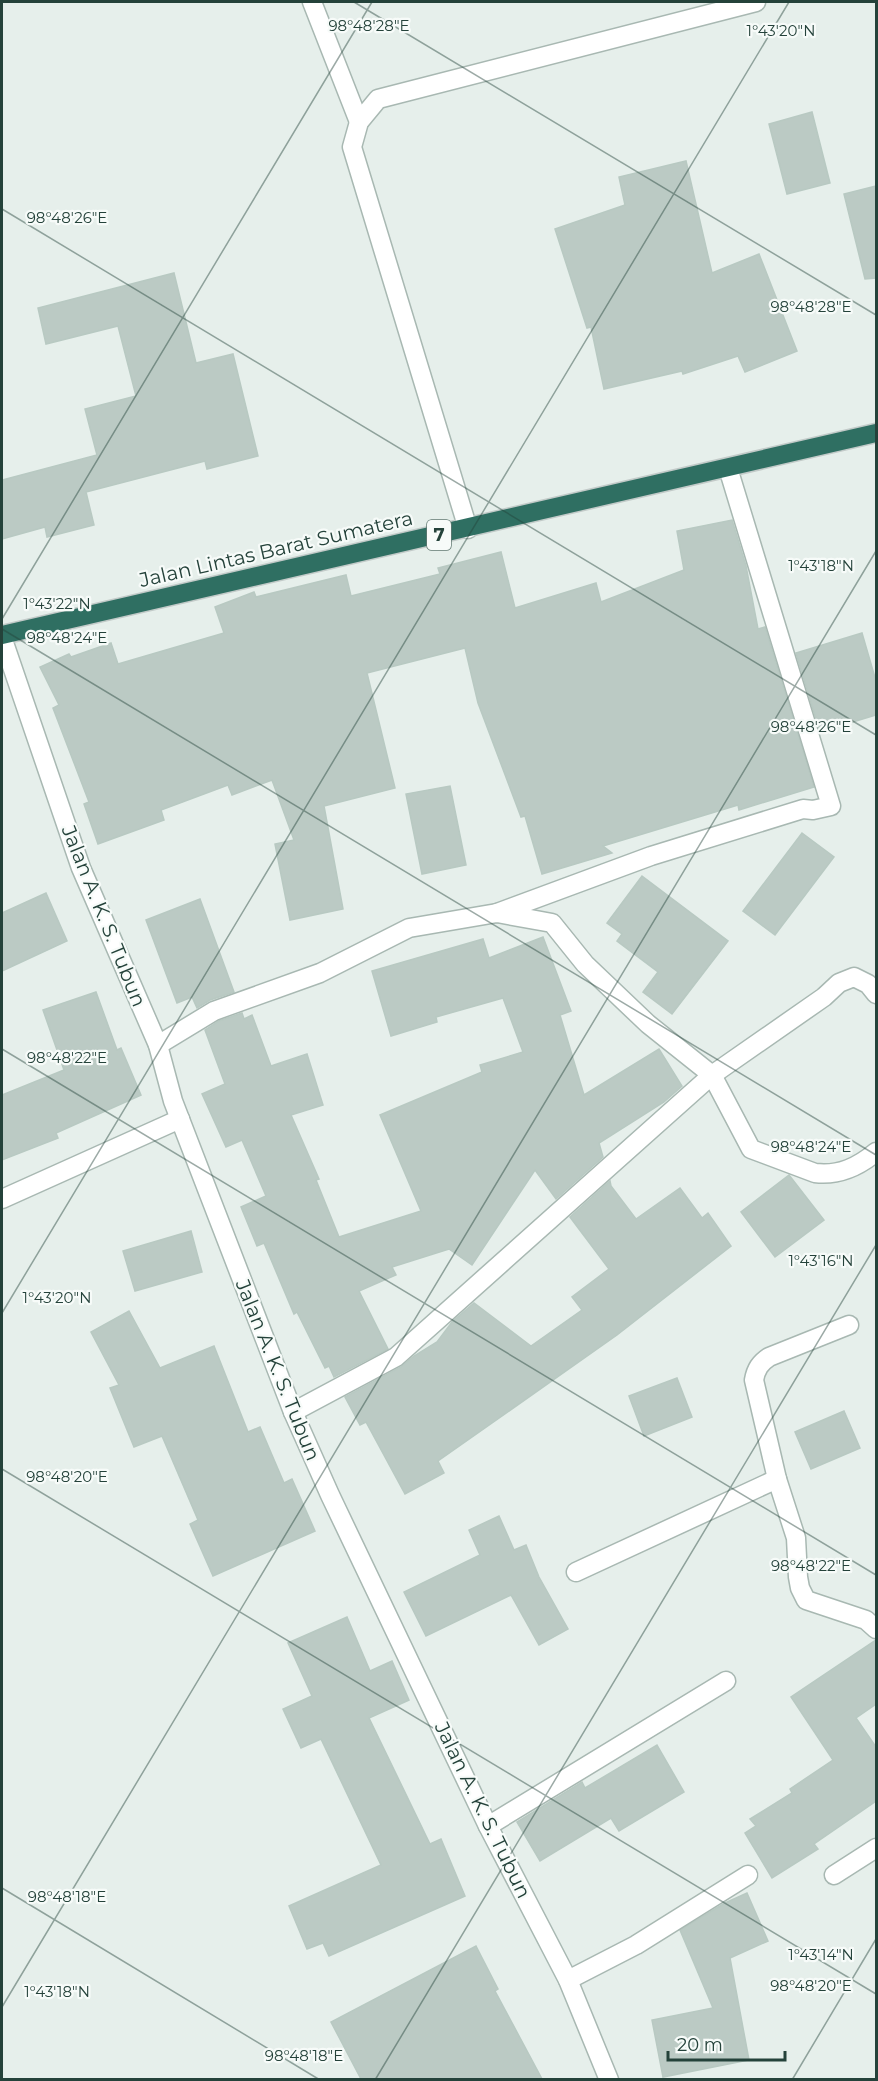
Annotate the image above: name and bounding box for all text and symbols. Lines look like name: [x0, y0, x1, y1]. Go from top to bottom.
text: 98°48'28"E: [328, 16, 410, 35]
text: 1°43'20"N: [747, 21, 815, 40]
text: 98°48'26"E: [27, 208, 107, 227]
text: 98°48'28"E: [770, 297, 852, 316]
street label: Jalan Lintas Barat Sumatera: [136, 506, 415, 592]
road number: 7: [427, 520, 451, 550]
text: 1°43'18"N: [788, 556, 854, 575]
text: 1°43'22"N: [23, 594, 91, 613]
text: 98°48'24"E: [27, 628, 107, 647]
text: 98°48'26"E: [771, 717, 851, 736]
street label: Jalan A. K. S. Tubun: [56, 821, 151, 1010]
text: 98°48'22"E: [27, 1048, 107, 1067]
text: 98°48'24"E: [771, 1137, 851, 1156]
text: 1°43'16"N: [788, 1251, 854, 1270]
street label: Jalan A. K. S. Tubun: [230, 1275, 325, 1464]
text: 1°43'20"N: [23, 1288, 91, 1307]
text: 98°48'20"E: [26, 1467, 108, 1486]
text: 98°48'22"E: [771, 1556, 851, 1575]
street label: Jalan A. K. S. Tubun: [429, 1717, 536, 1902]
text: 98°48'18"E: [28, 1887, 106, 1906]
text: 1°43'14"N: [788, 1945, 854, 1964]
text: 98°48'20"E: [770, 1976, 852, 1995]
text: 1°43'18"N: [24, 1982, 90, 2001]
scale bar: [668, 2024, 785, 2062]
text: 20 m: [677, 2034, 723, 2056]
text: 98°48'18"E: [265, 2046, 343, 2065]

